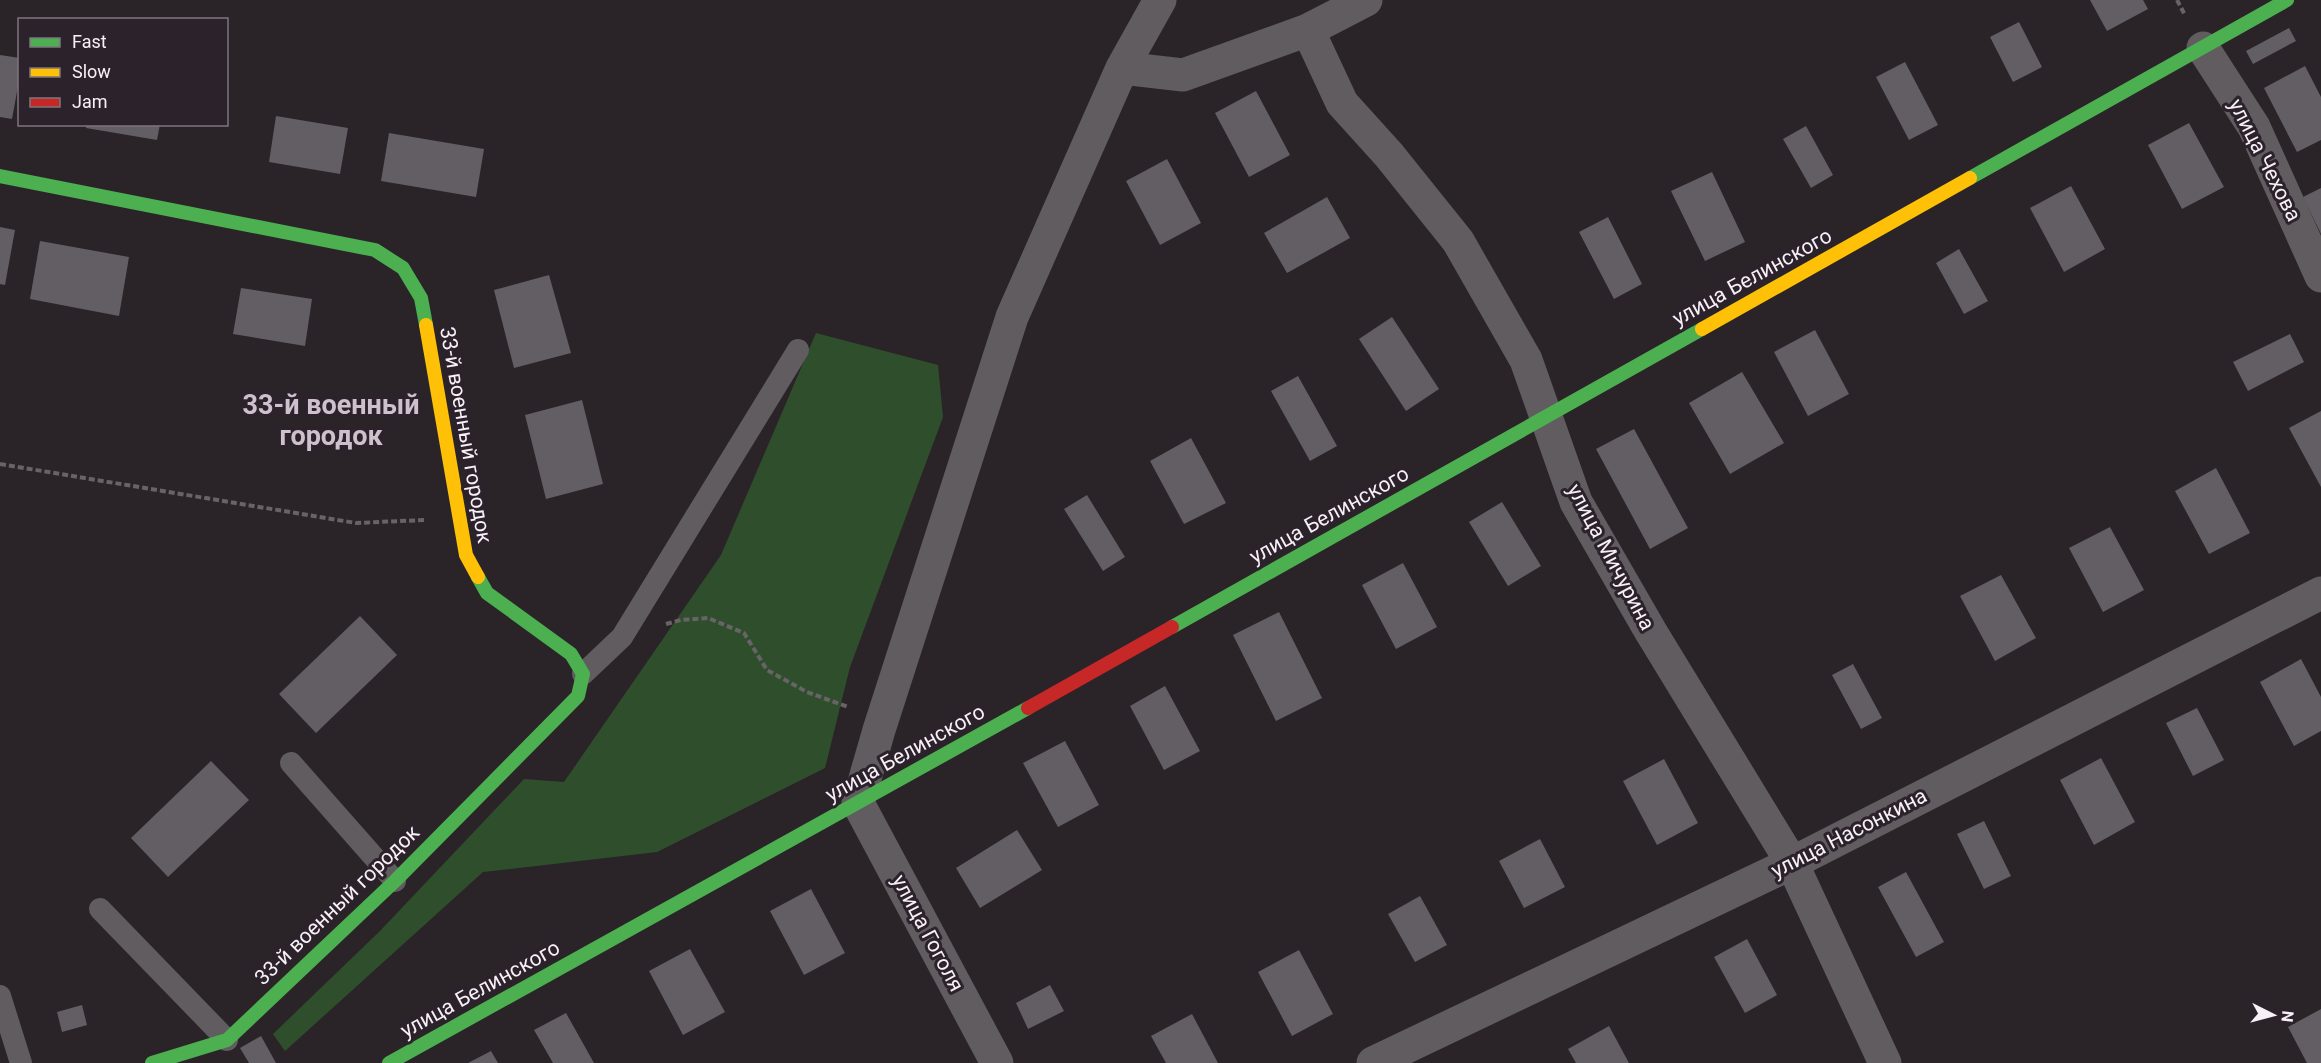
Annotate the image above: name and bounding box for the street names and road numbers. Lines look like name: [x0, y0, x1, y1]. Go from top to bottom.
street label: улица Чехова: [2224, 95, 2306, 225]
street label: улица Белинского: [1668, 223, 1836, 331]
street label: 33-й военный городок: [435, 325, 497, 546]
street label: улица Белинского: [1245, 461, 1413, 569]
street label: улица Мичурина: [1562, 480, 1660, 634]
street label: улица Белинского: [821, 699, 989, 807]
street label: улица Насонкина: [1767, 783, 1931, 883]
street label: 33-й военный городок: [250, 820, 425, 990]
street label: улица Гоголя: [887, 871, 969, 995]
street label: улица Белинского: [396, 935, 564, 1043]

